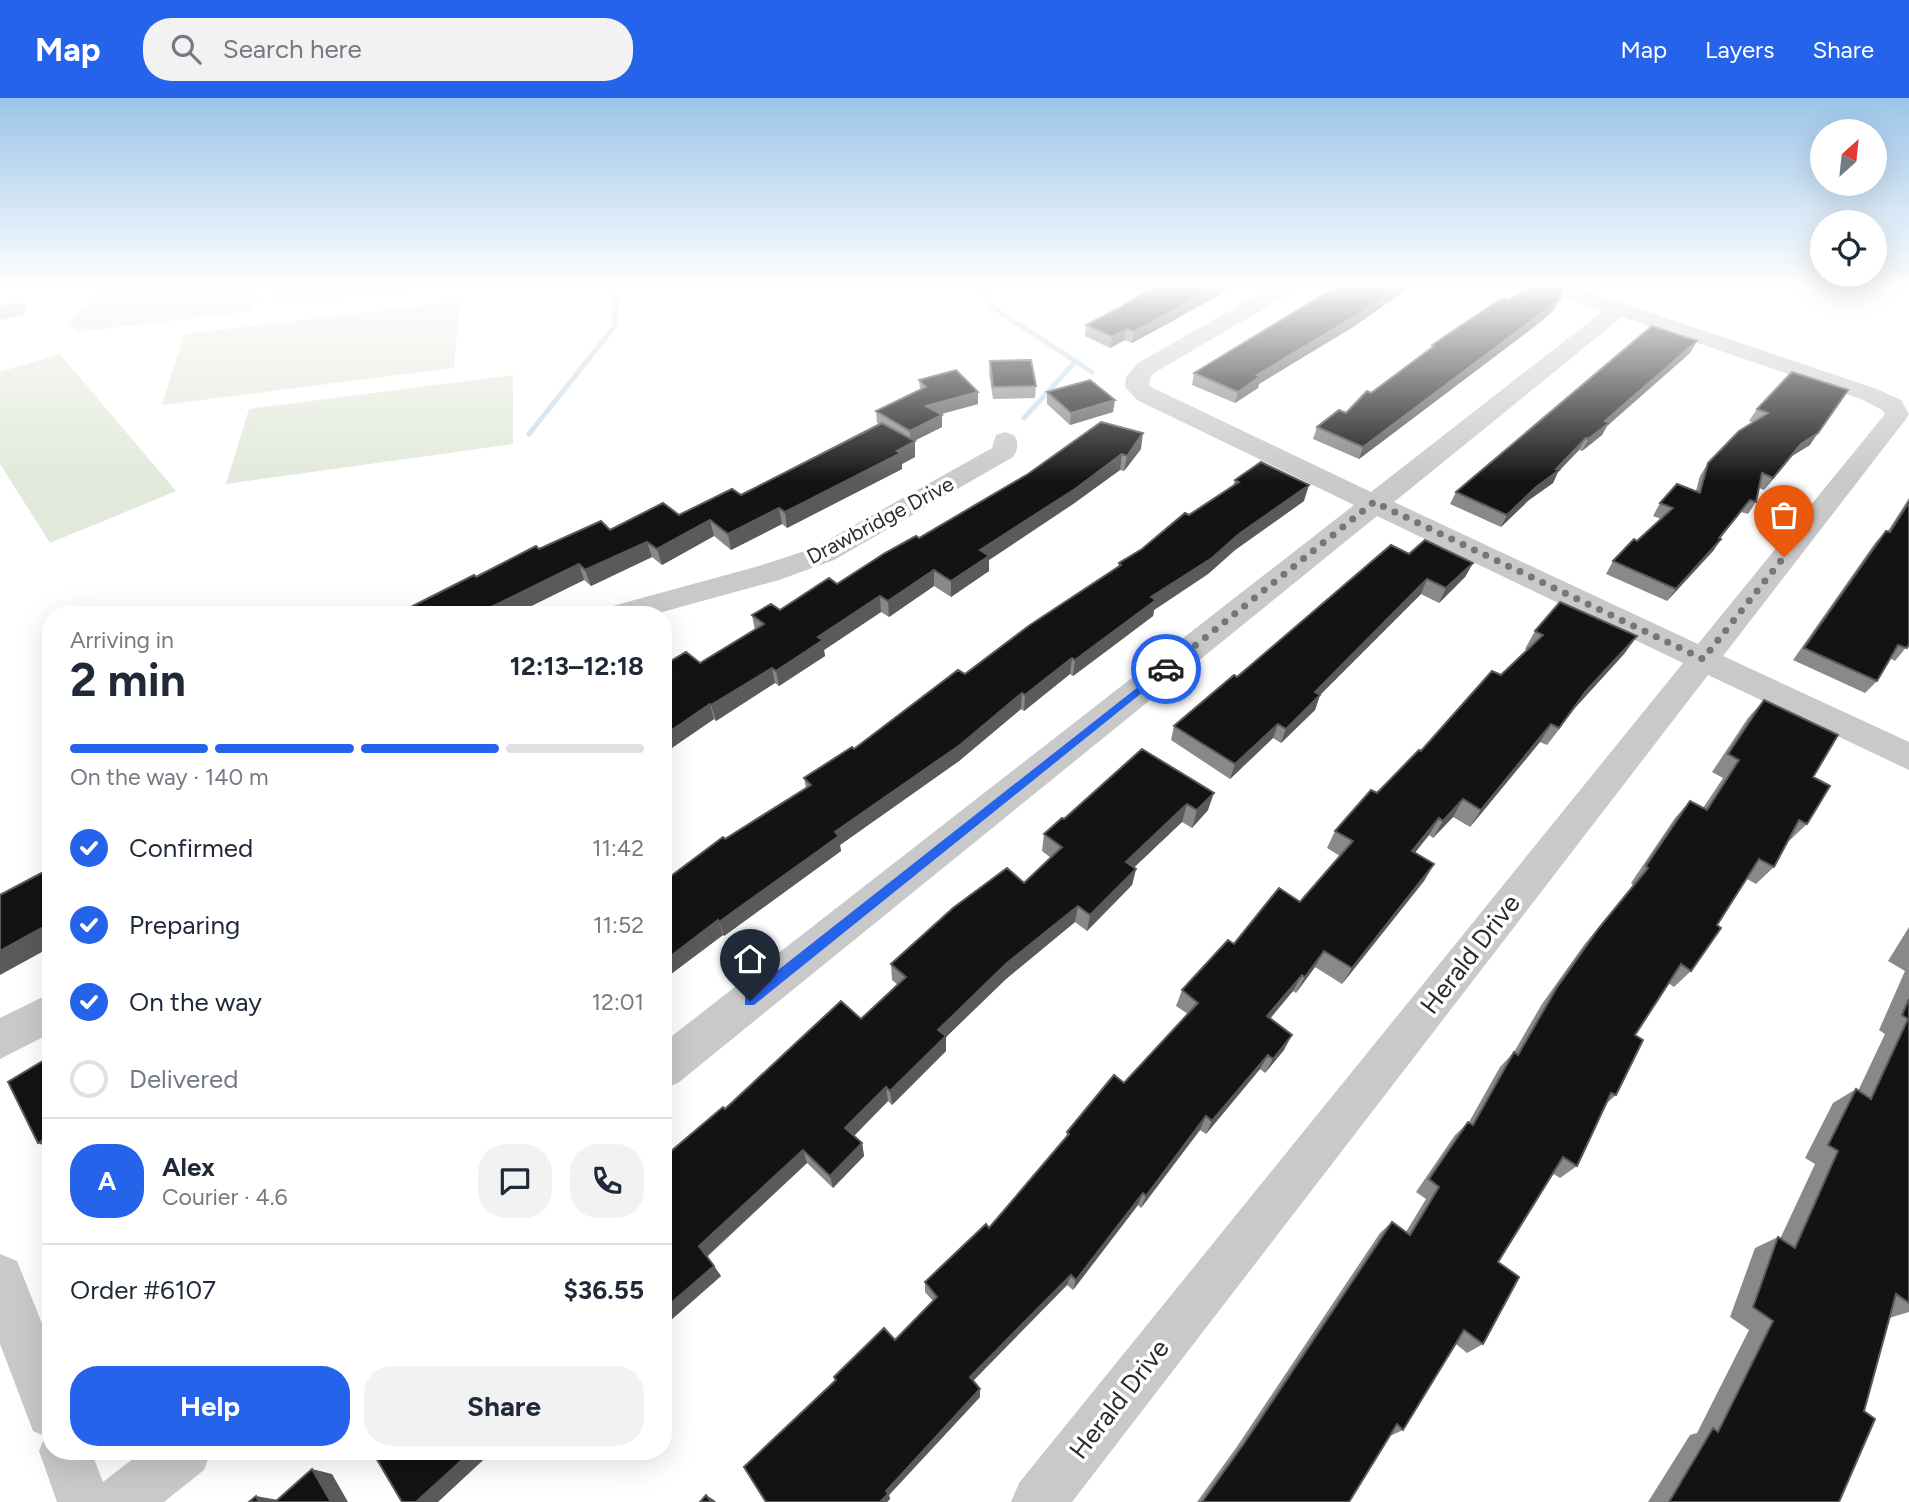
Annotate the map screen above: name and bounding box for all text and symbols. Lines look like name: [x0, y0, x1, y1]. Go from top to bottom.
search box: [143, 18, 633, 81]
text: Map: [35, 30, 101, 69]
icon: search: [167, 30, 205, 68]
text: Search here: [223, 33, 362, 65]
text: Map: [1620, 35, 1667, 64]
text: Layers: [1705, 35, 1774, 64]
text: Share: [1812, 35, 1874, 64]
north arrow: [1810, 119, 1886, 196]
map controls: [1810, 119, 1887, 287]
button: locate: [1810, 210, 1887, 287]
street label: Drawbridge Drive: [802, 471, 958, 569]
pin: [1754, 485, 1814, 557]
icon: bag: [1765, 496, 1803, 534]
text: Arriving in: [70, 626, 174, 654]
courier: [1131, 634, 1201, 704]
text: 12:13–12:18: [510, 650, 644, 682]
icon: car: [1147, 650, 1185, 688]
text: 2 min: [70, 652, 186, 708]
text: On the way · 140 m: [70, 763, 269, 791]
icon: check: [70, 829, 108, 867]
text: Confirmed: [129, 832, 253, 864]
text: 11:42: [592, 834, 644, 862]
street label: Herald Drive: [1413, 888, 1527, 1020]
icon: check: [70, 906, 108, 944]
text: Preparing: [129, 909, 240, 941]
text: 11:52: [593, 911, 644, 939]
pin: [720, 929, 780, 1001]
icon: home: [731, 940, 769, 978]
icon: check: [70, 983, 108, 1021]
text: On the way: [129, 986, 262, 1018]
text: 12:01: [592, 988, 644, 1016]
text: Delivered: [129, 1063, 238, 1095]
button: chat: [478, 1144, 552, 1218]
button: phone: [570, 1144, 644, 1218]
text: Alex: [162, 1151, 215, 1183]
text: A: [98, 1165, 116, 1197]
text: Courier · 4.6: [162, 1183, 288, 1211]
text: Order #6107: [70, 1274, 216, 1306]
text: $36.55: [563, 1274, 644, 1306]
street label: Herald Drive: [1062, 1333, 1176, 1465]
button: Help: [70, 1366, 350, 1446]
button: Share: [364, 1366, 644, 1446]

